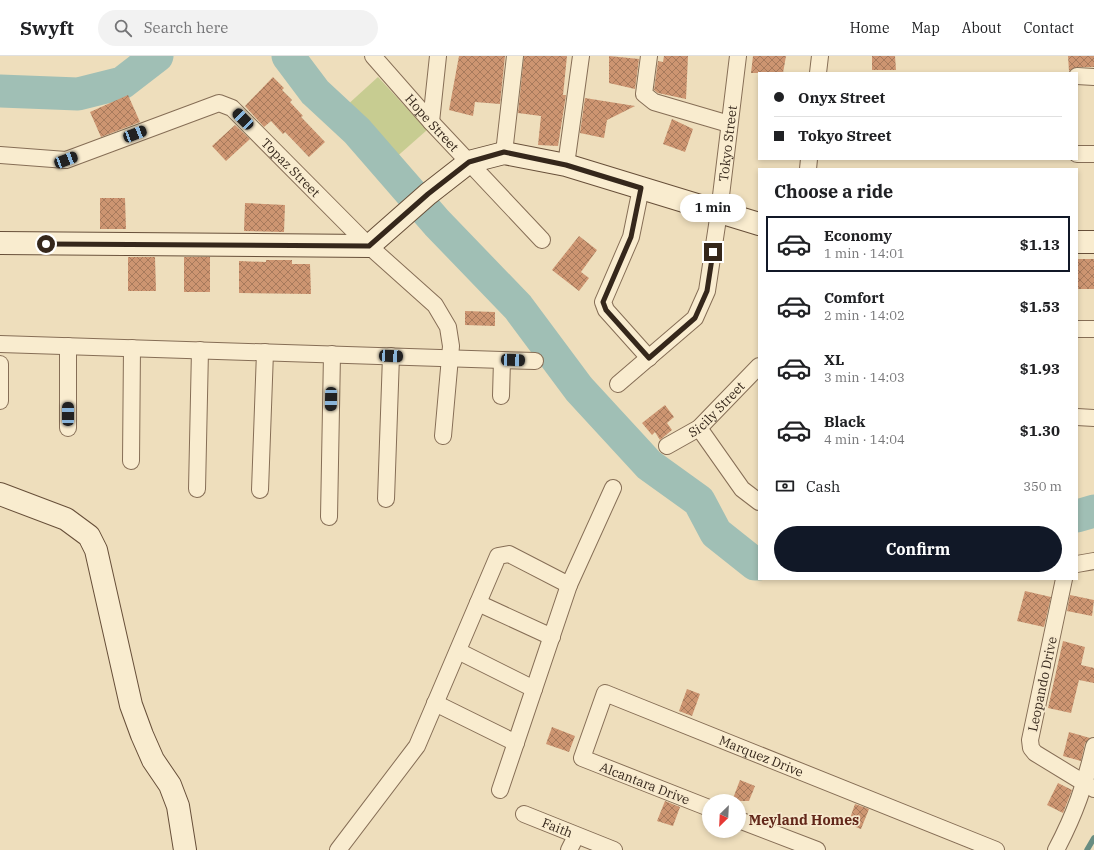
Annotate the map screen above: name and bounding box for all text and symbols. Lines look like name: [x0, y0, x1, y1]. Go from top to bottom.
search box: [98, 10, 378, 46]
text: Swyft: [20, 16, 74, 40]
icon: search: [112, 17, 134, 39]
text: Search here: [144, 18, 228, 37]
text: Home: [850, 19, 889, 37]
text: Map: [911, 19, 940, 37]
text: About: [962, 19, 1001, 37]
text: Contact: [1023, 19, 1074, 37]
text: Onyx Street: [798, 88, 885, 107]
street label: Hope Street: [401, 90, 463, 156]
street label: Tokyo Street: [715, 104, 741, 182]
car: [230, 106, 256, 132]
car: [122, 124, 148, 144]
text: Tokyo Street: [798, 126, 891, 145]
street label: Topaz Street: [258, 134, 324, 201]
car: [53, 150, 79, 170]
text: Choose a ride: [774, 180, 893, 203]
callout: 1 min: [680, 194, 746, 222]
text: 1 min: [695, 199, 731, 216]
icon: car: [776, 226, 812, 262]
text: Economy: [824, 226, 892, 245]
route start: [37, 235, 55, 253]
text: $1.13: [1020, 235, 1060, 254]
route end: [704, 243, 722, 261]
text: 1 min · 14:01: [824, 245, 905, 262]
icon: car: [776, 288, 812, 324]
text: Comfort: [824, 288, 884, 307]
text: $1.53: [1020, 297, 1060, 316]
text: 2 min · 14:02: [824, 307, 905, 324]
car: [379, 349, 403, 363]
icon: car: [776, 350, 812, 386]
text: XL: [824, 350, 844, 369]
car: [501, 354, 525, 366]
text: $1.93: [1020, 359, 1060, 378]
text: 3 min · 14:03: [824, 369, 905, 386]
street label: Sicily Street: [685, 378, 749, 441]
car: [325, 387, 337, 411]
car: [62, 402, 74, 426]
icon: car: [776, 412, 812, 448]
text: Black: [824, 412, 865, 431]
text: $1.30: [1020, 421, 1060, 440]
text: 4 min · 14:04: [824, 431, 905, 448]
icon: cash: [774, 475, 796, 497]
text: Cash: [806, 477, 840, 496]
text: 350 m: [1023, 478, 1062, 495]
button: Confirm: [774, 526, 1062, 572]
street label: Leopando Drive: [1024, 635, 1061, 733]
street label: Marquez Drive: [717, 732, 806, 781]
street label: Alcantara Drive: [597, 758, 692, 808]
north arrow: [702, 794, 746, 838]
map controls: [702, 794, 746, 838]
district label: Meyland Homes: [749, 811, 859, 829]
street label: Faith: [539, 814, 575, 842]

